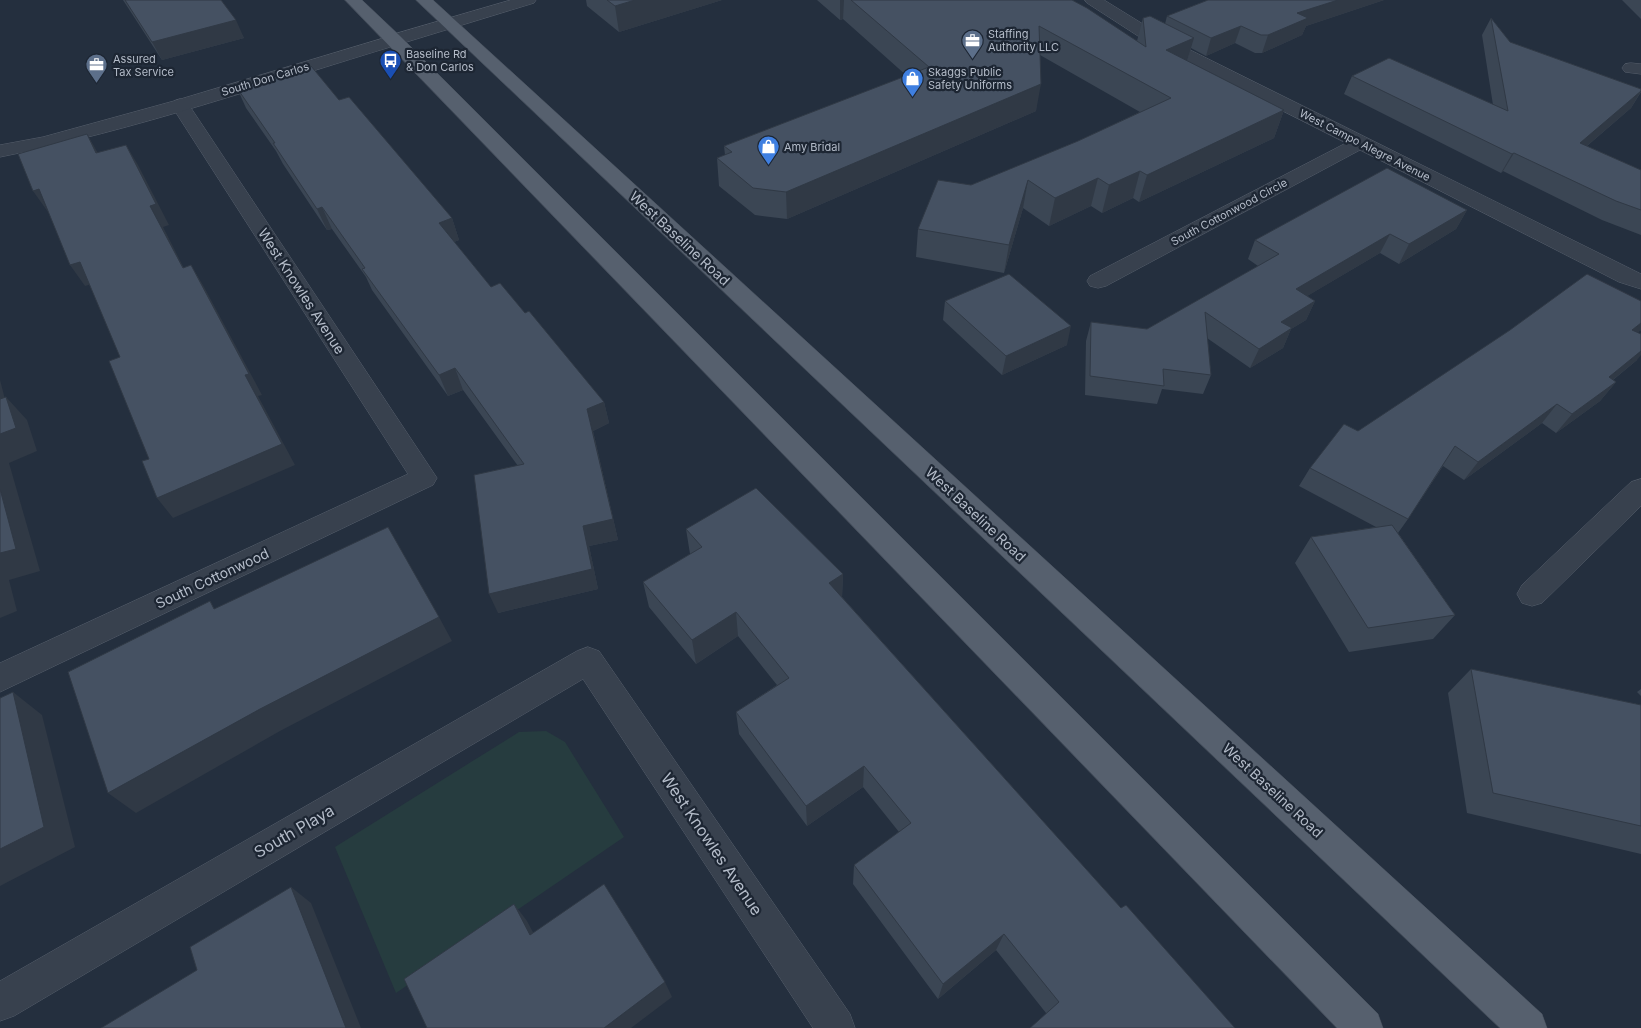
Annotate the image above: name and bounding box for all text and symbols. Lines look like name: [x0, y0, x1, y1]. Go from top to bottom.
place label: Staffing Authority LLC: [988, 27, 1059, 54]
office icon: Staffing Authority LLC: [960, 28, 984, 59]
place label: Baseline Rd & Don Carlos: [406, 47, 474, 74]
bus stop icon: Baseline Rd & Don Carlos: [378, 48, 402, 79]
place label: Assured Tax Service: [113, 52, 174, 79]
office icon: Assured Tax Service: [85, 53, 109, 84]
street label: South Don Carlos: [219, 59, 311, 99]
place label: Skaggs Public Safety Uniforms: [928, 65, 1012, 92]
shop icon: Skaggs Public Safety Uniforms: [900, 66, 924, 97]
street label: West Campo Alegre Avenue: [1297, 106, 1433, 184]
shop icon: Amy Bridal: [756, 135, 780, 166]
place label: Amy Bridal: [784, 140, 840, 154]
street label: South Cottonwood Circle: [1168, 175, 1290, 249]
street label: West Baseline Road: [626, 187, 734, 289]
street label: West Knowles Avenue: [255, 225, 349, 357]
street label: West Baseline Road: [922, 463, 1030, 565]
street label: South Cottonwood: [153, 544, 271, 612]
street label: West Baseline Road: [1219, 739, 1327, 841]
street label: West Knowles Avenue: [657, 769, 767, 919]
street label: South Playa: [250, 800, 338, 862]

